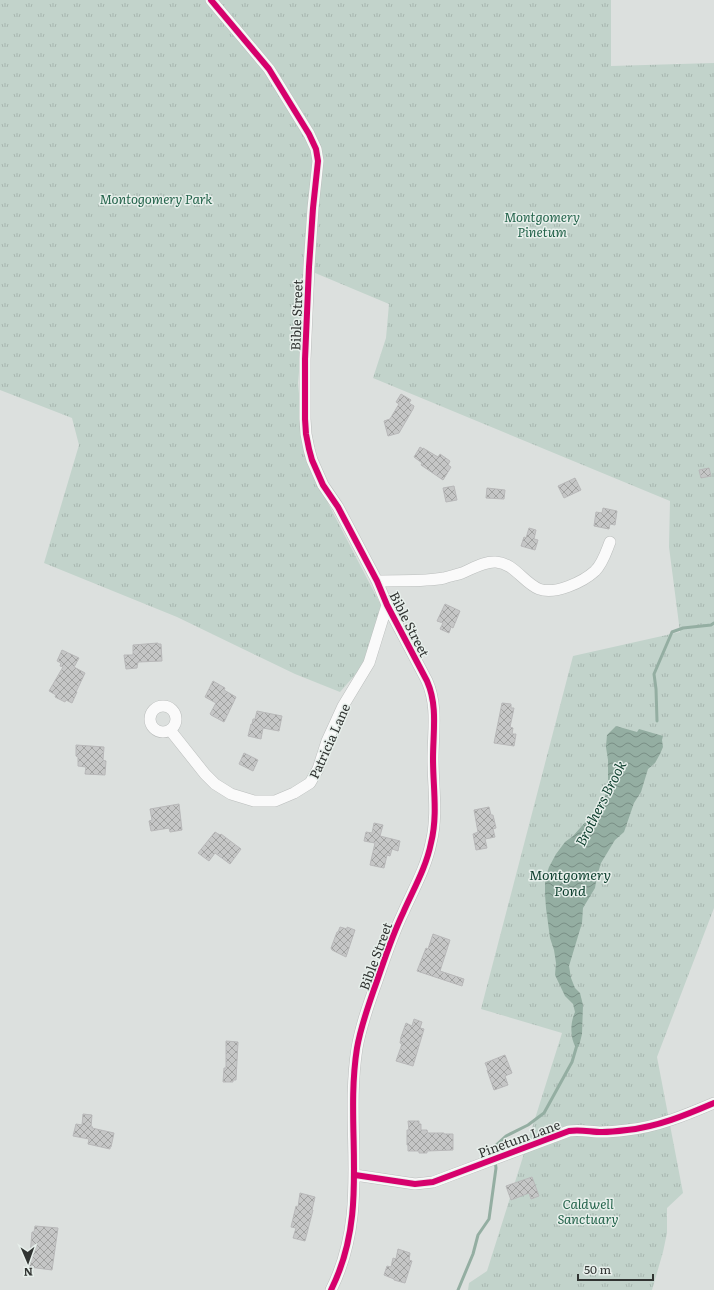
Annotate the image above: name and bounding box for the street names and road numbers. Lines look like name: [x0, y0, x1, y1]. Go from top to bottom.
street label: Bible Street: [285, 278, 307, 351]
street label: Bible Street: [385, 588, 435, 661]
street label: Patricia Lane: [304, 700, 354, 782]
street label: Bible Street: [354, 919, 396, 993]
street label: Pinetum Lane: [475, 1114, 563, 1162]

